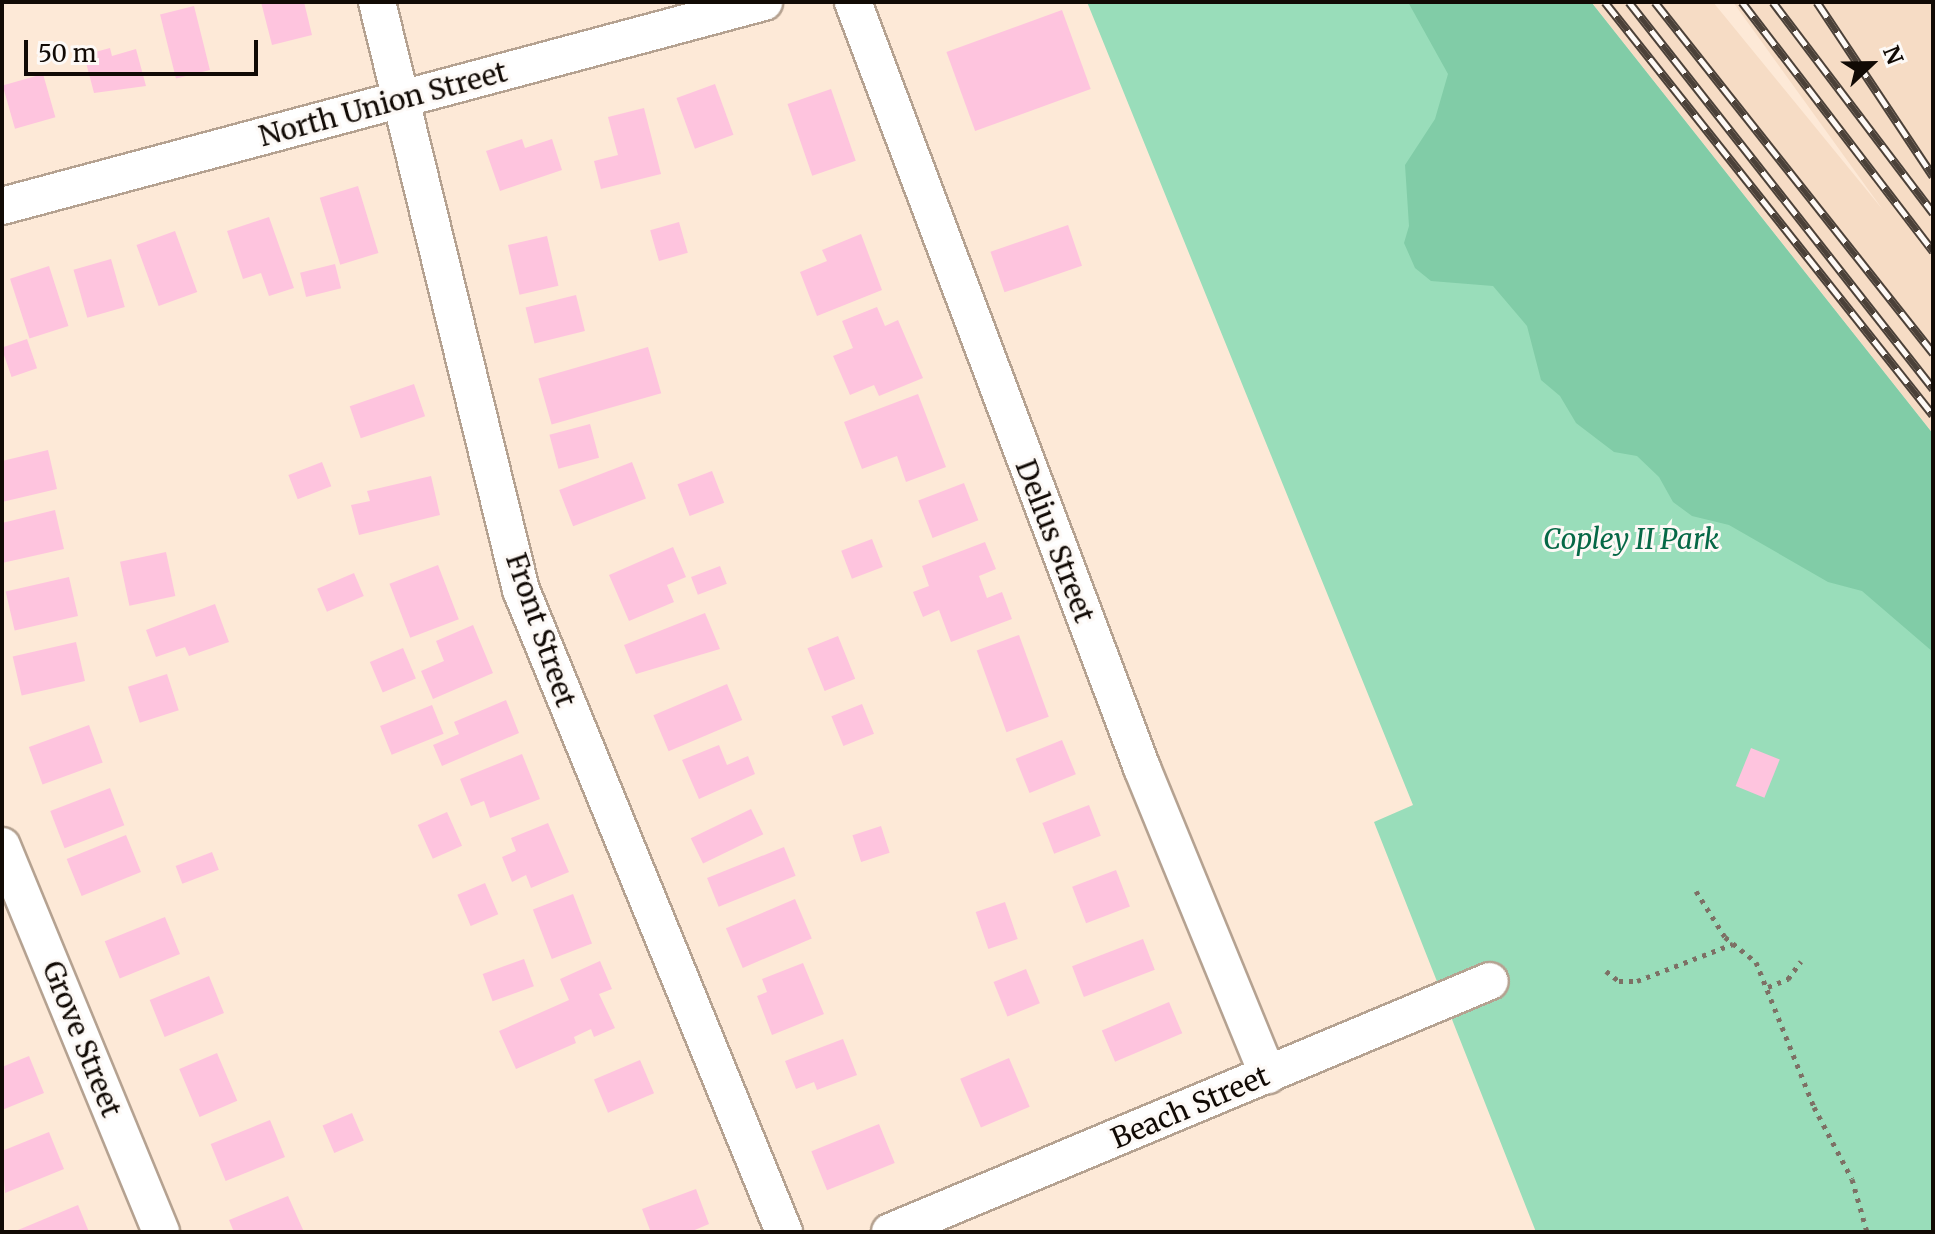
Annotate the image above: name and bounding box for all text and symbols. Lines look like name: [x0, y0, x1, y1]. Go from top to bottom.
scale bar: [28, 24, 262, 74]
north arrow: [1831, 24, 1911, 104]
text: 50 m: [38, 38, 97, 69]
text: N: [1877, 42, 1909, 68]
street label: North Union Street: [255, 55, 511, 153]
street label: Delius Street: [1009, 455, 1101, 627]
park label: Copley II Park: [1543, 522, 1719, 556]
street label: Front Street: [499, 549, 583, 711]
street label: Grove Street: [36, 956, 128, 1122]
street label: Beach Street: [1106, 1059, 1274, 1155]

